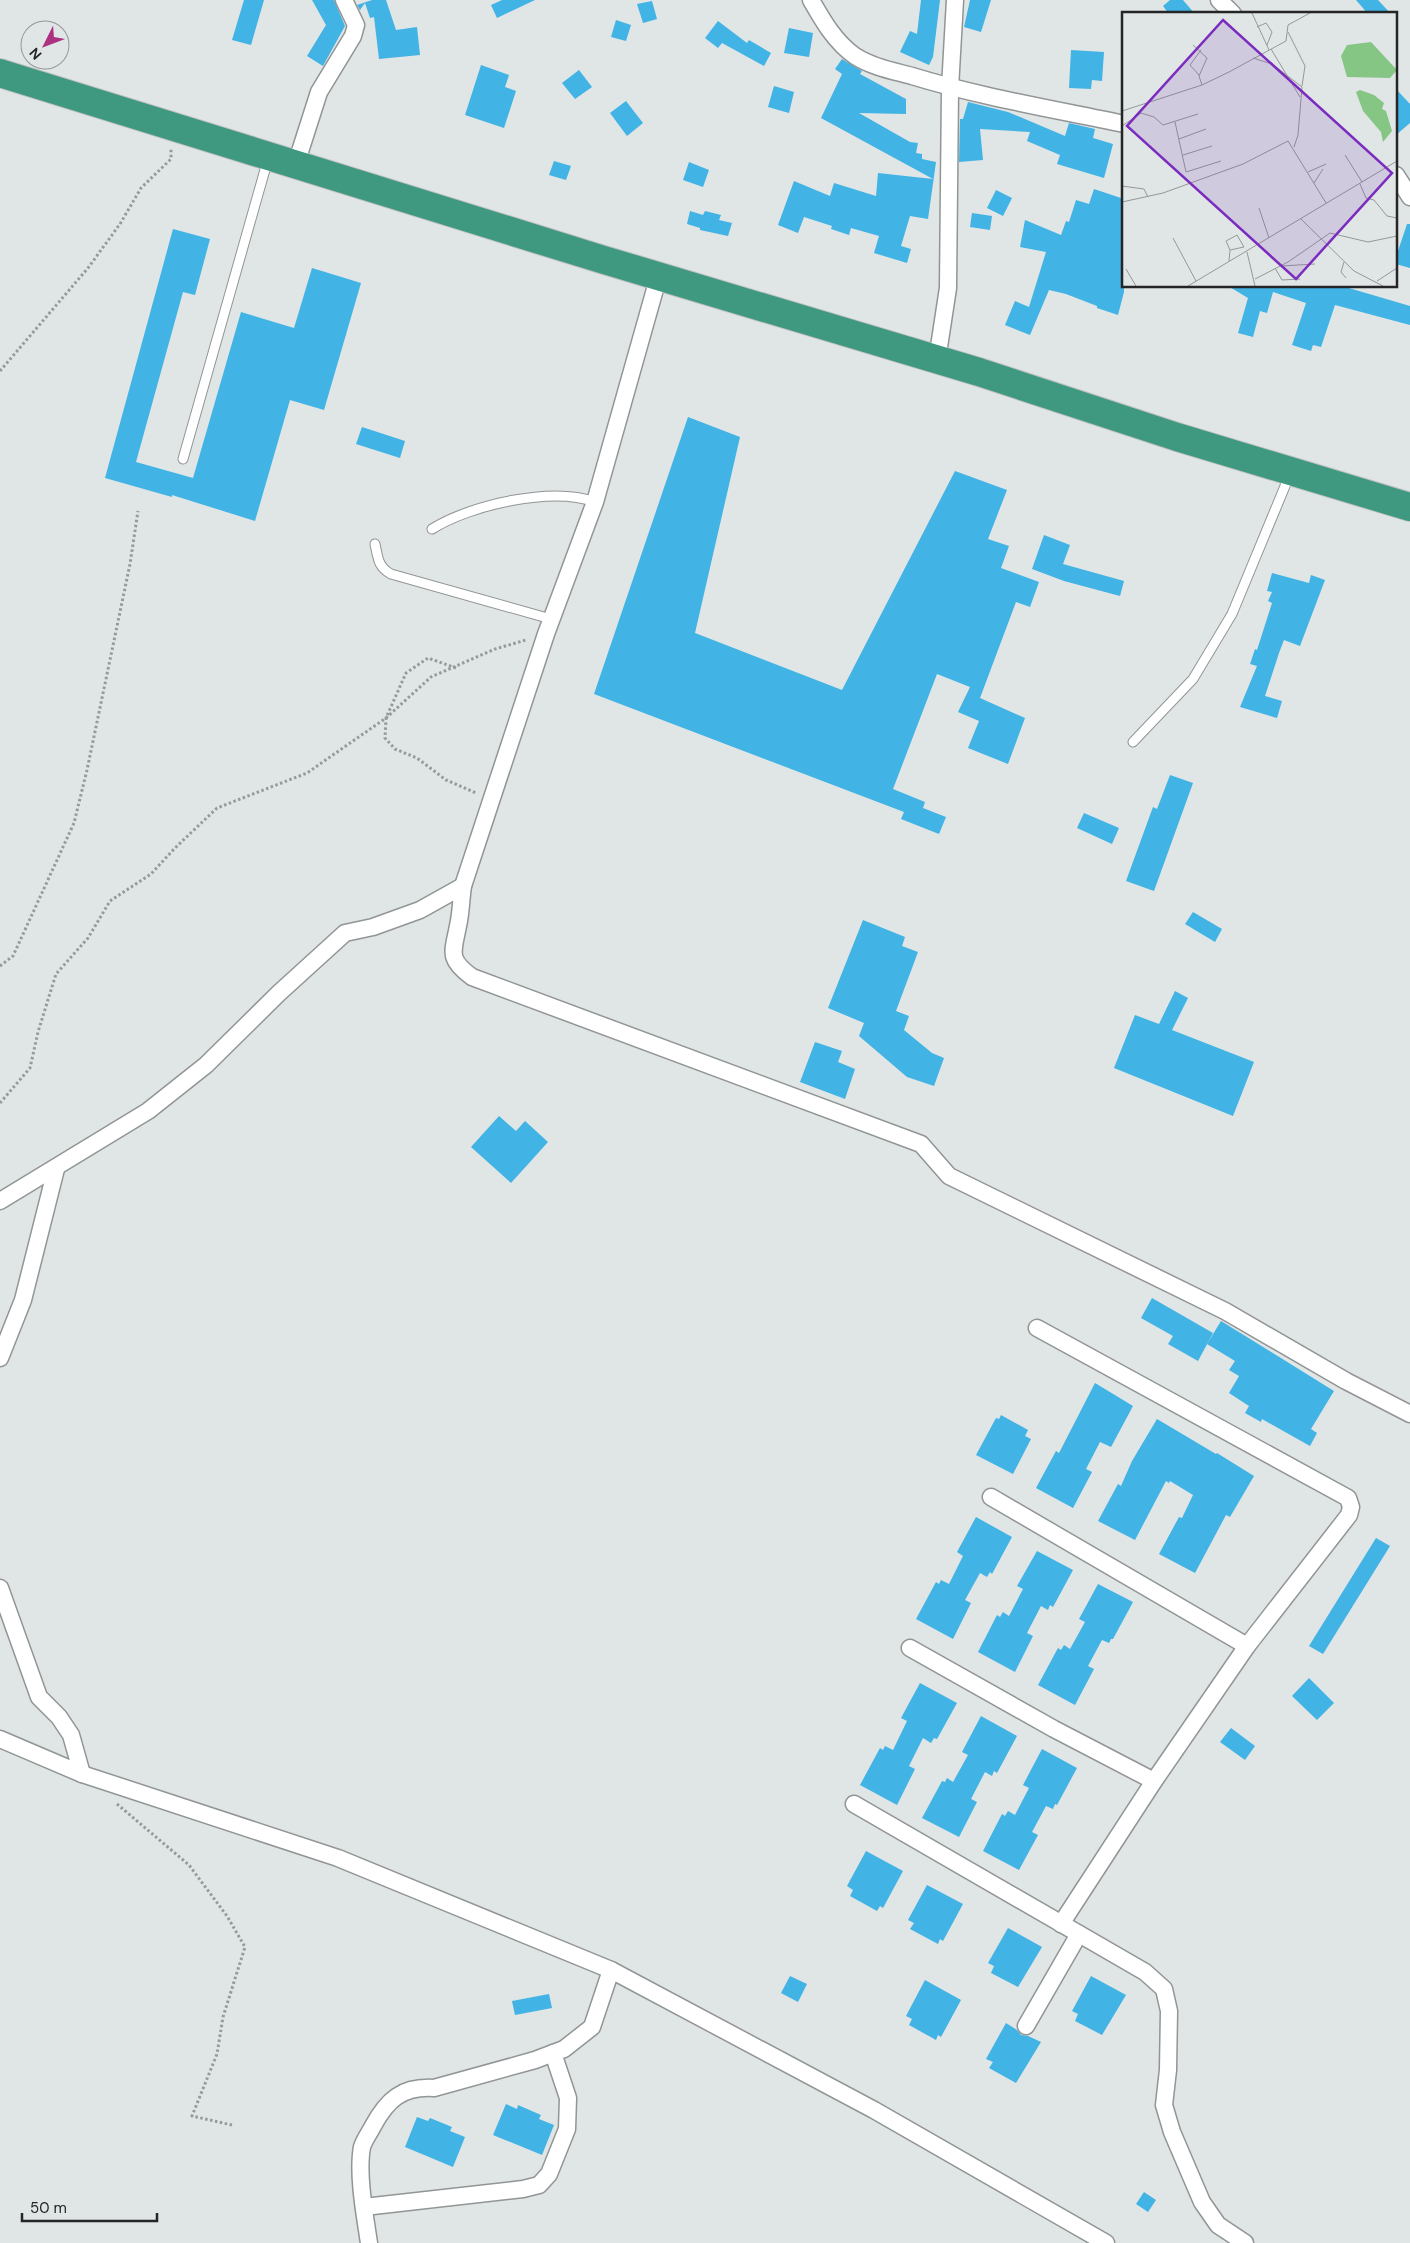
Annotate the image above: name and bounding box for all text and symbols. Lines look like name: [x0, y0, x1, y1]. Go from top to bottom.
inset map: [1122, 12, 1398, 288]
north arrow: [20, 20, 70, 70]
text: N: [25, 44, 45, 64]
scale bar: [22, 2190, 158, 2222]
text: 50 m: [30, 2198, 67, 2218]

